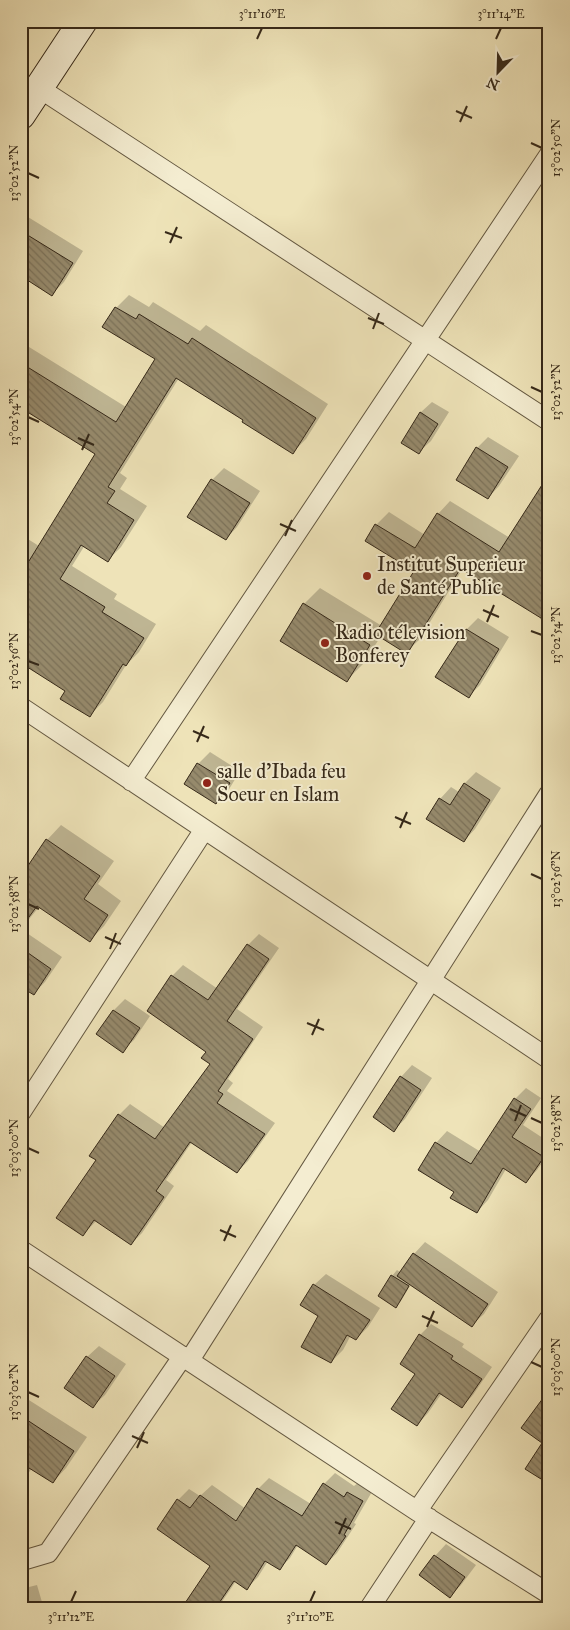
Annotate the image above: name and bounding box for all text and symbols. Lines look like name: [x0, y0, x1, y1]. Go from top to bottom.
text: 3°11'16"E: [239, 7, 286, 21]
text: 3°11'14"E: [477, 7, 525, 21]
north arrow: [472, 48, 522, 98]
text: N: [484, 73, 502, 94]
text: 13°02'50"N: [549, 119, 563, 177]
text: 13°02'52"N: [7, 144, 21, 202]
text: 13°02'52"N: [549, 363, 563, 421]
text: 13°02'54"N: [7, 388, 21, 446]
place label: Institut Superieur de Santé Public: [377, 552, 526, 599]
marker: Institut Superieur de Santé Public: [361, 570, 373, 582]
text: 13°02'54"N: [549, 606, 563, 664]
place label: Radio télevision Bonferey: [335, 620, 466, 667]
text: 13°02'56"N: [7, 632, 21, 690]
marker: Radio télevision Bonferey: [319, 637, 331, 649]
place label: salle d'Ibada feu Soeur en Islam: [217, 759, 347, 806]
marker: salle d'Ibada feu Soeur en Islam: [201, 777, 213, 789]
text: 13°02'56"N: [549, 850, 563, 908]
text: 13°02'58"N: [7, 875, 21, 933]
text: 13°02'58"N: [549, 1094, 563, 1152]
text: 13°03'00"N: [7, 1119, 21, 1177]
text: 13°03'00"N: [549, 1338, 563, 1396]
text: 13°03'02"N: [7, 1363, 21, 1421]
text: 3°11'12"E: [48, 1610, 95, 1624]
text: 3°11'10"E: [286, 1610, 334, 1624]

